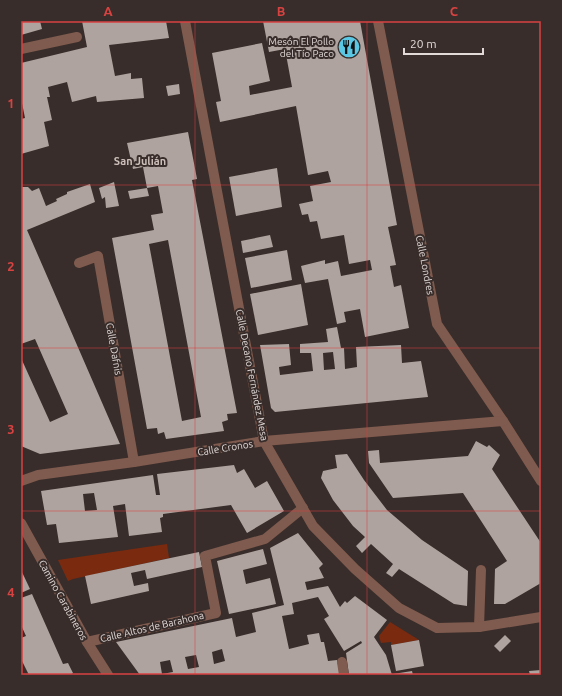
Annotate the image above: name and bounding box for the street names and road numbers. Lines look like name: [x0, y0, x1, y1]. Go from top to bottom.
street label: Calle Londres: [414, 234, 436, 296]
street label: Calle Decano Fernández Mesa: [234, 308, 270, 442]
street label: Calle Dafnis: [104, 322, 124, 376]
street label: Calle Cronos: [196, 438, 254, 458]
street label: Camino Carabineros: [36, 558, 90, 642]
street label: Calle Altos de Barahona: [99, 610, 205, 644]

